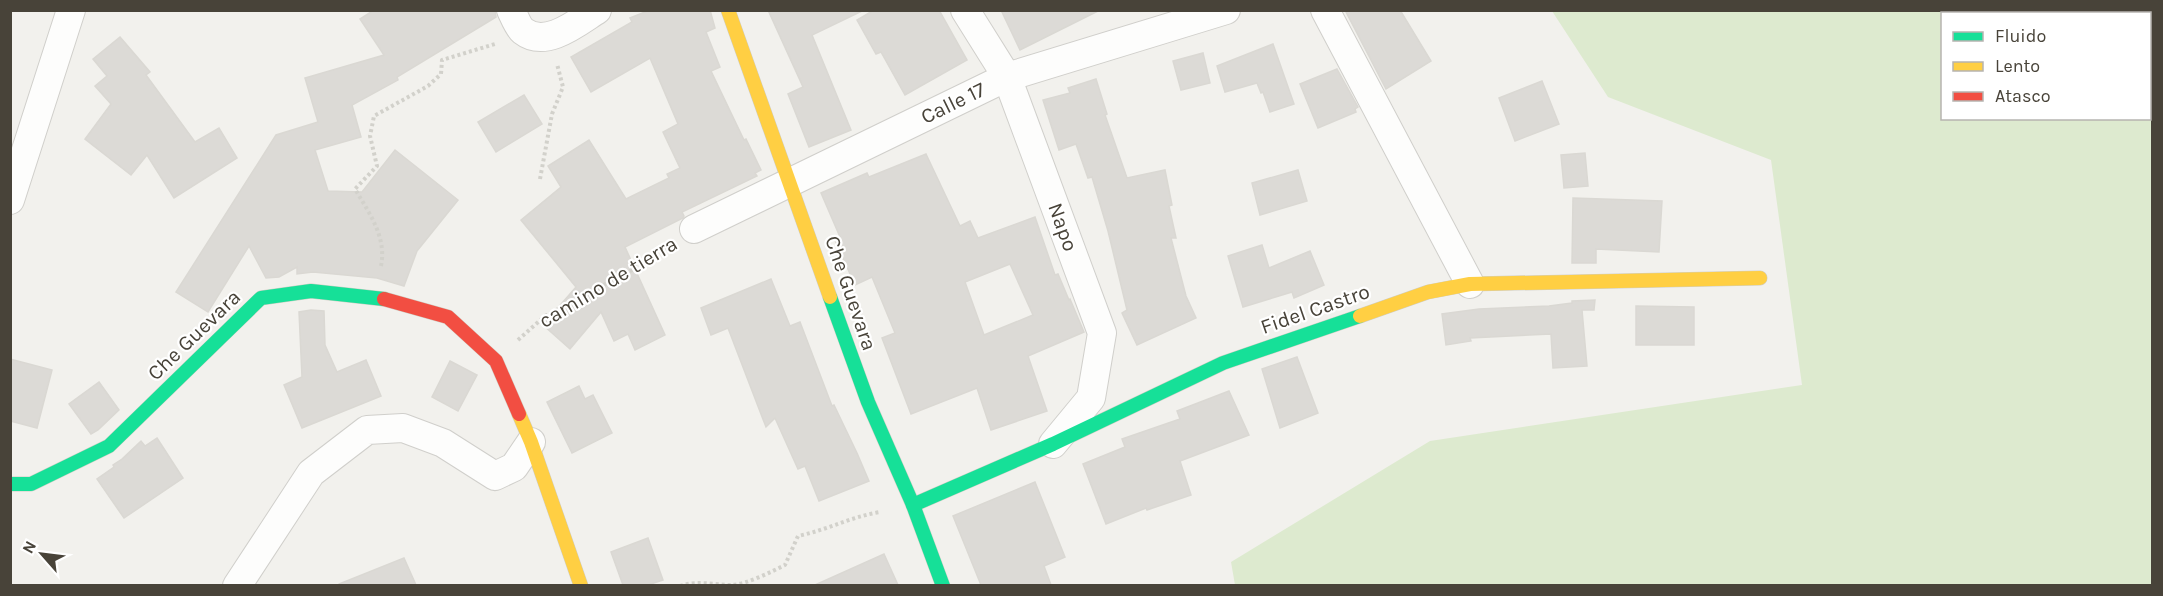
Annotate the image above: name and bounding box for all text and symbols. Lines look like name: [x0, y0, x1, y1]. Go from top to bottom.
legend: [1941, 12, 2151, 120]
text: Fluido: [1995, 25, 2046, 47]
text: Lento: [1995, 55, 2040, 77]
street label: Calle 17: [917, 77, 989, 129]
text: Atasco: [1995, 85, 2051, 107]
street label: Napo: [1043, 200, 1083, 254]
street label: camino de tierra: [534, 231, 682, 333]
street label: Che Guevara: [820, 233, 882, 353]
street label: Fidel Castro: [1257, 279, 1373, 339]
street label: Che Guevara: [143, 285, 245, 385]
north arrow: [12, 524, 72, 584]
text: N: [18, 538, 40, 557]

